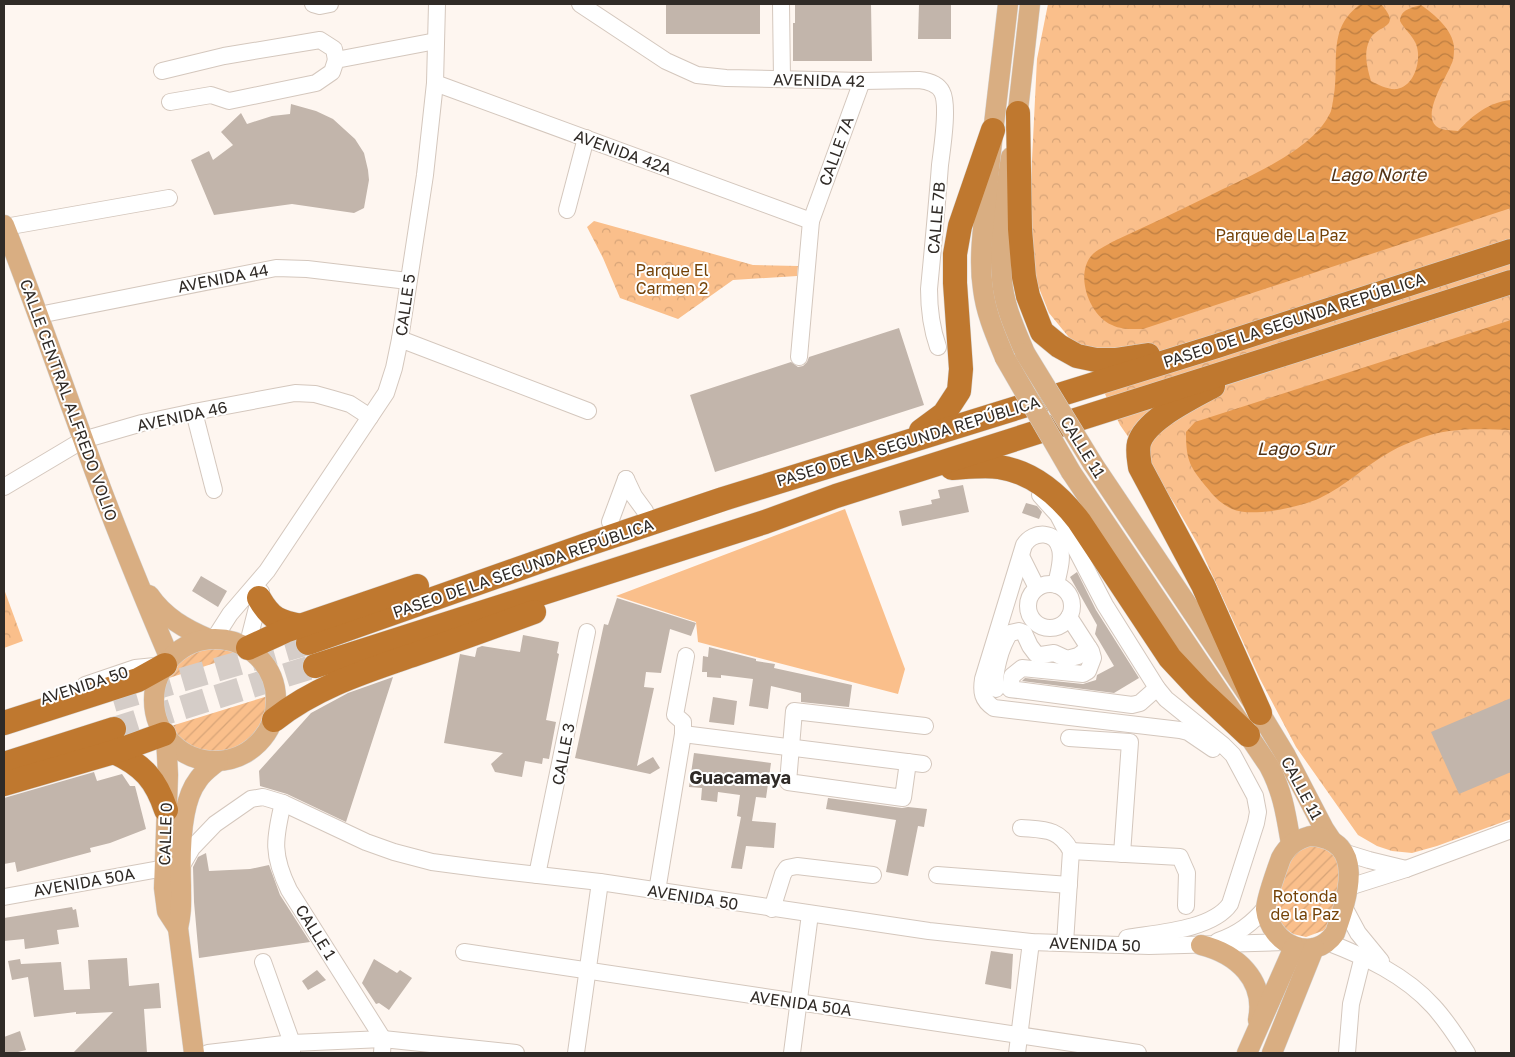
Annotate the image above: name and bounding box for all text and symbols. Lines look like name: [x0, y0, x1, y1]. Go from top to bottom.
street label: AVENIDA 42: [773, 69, 865, 91]
street label: CALLE 7A: [814, 113, 858, 188]
street label: AVENIDA 42A: [572, 125, 675, 179]
water label: Lago Norte: [1330, 163, 1428, 185]
street label: CALLE 7B: [923, 181, 949, 255]
park label: Parque de La Paz: [1215, 225, 1347, 245]
street label: AVENIDA 44: [176, 259, 270, 297]
park label: Parque El Carmen 2: [635, 260, 709, 298]
street label: PASEO DE LA SEGUNDA REPÚBLICA: [1160, 268, 1428, 372]
street label: CALLE 5: [391, 273, 419, 337]
street label: CALLE CENTRAL ALFREDO VOLIO: [16, 276, 122, 524]
street label: PASEO DE LA SEGUNDA REPÚBLICA: [774, 391, 1042, 491]
street label: AVENIDA 46: [135, 397, 229, 435]
street label: CALLE 11: [1056, 413, 1110, 482]
water label: Lago Sur: [1257, 437, 1336, 459]
street label: PASEO DE LA SEGUNDA REPÚBLICA: [390, 514, 656, 622]
street label: AVENIDA 50: [37, 661, 131, 709]
street label: CALLE 3: [547, 721, 579, 787]
street label: CALLE 11: [1277, 753, 1327, 823]
district label: Guacamaya: [689, 766, 791, 788]
street label: CALLE 0: [154, 802, 176, 866]
street label: AVENIDA 50A: [32, 863, 136, 901]
street label: AVENIDA 50: [646, 880, 740, 914]
park label: Rotonda de la Paz: [1271, 886, 1339, 924]
street label: CALLE 1: [291, 901, 341, 963]
street label: AVENIDA 50: [1049, 932, 1141, 956]
street label: AVENIDA 50A: [749, 986, 853, 1020]

